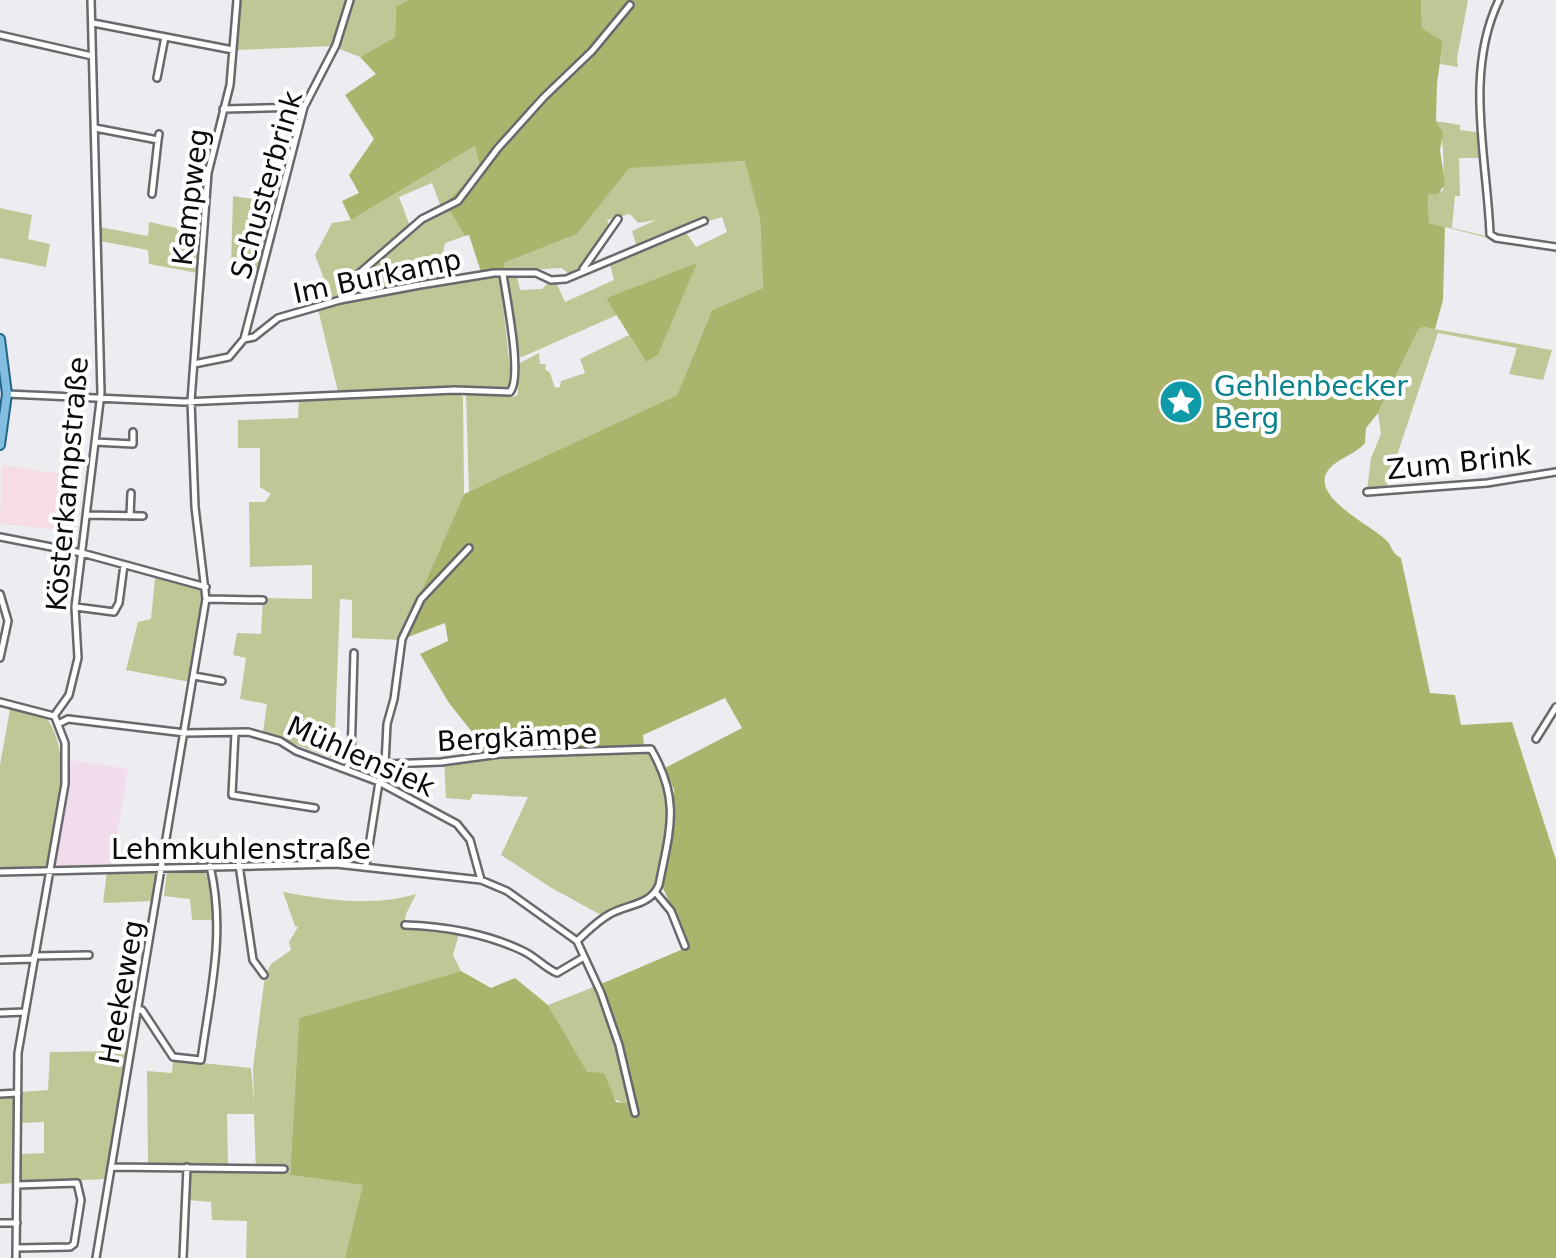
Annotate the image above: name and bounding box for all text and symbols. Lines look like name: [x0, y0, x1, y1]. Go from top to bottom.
street label: Schusterbrink: [224, 87, 309, 283]
street label: Kampweg: [166, 127, 215, 268]
street label: Im Burkamp: [290, 243, 464, 310]
street label: Kösterkampstraße: [40, 355, 95, 613]
place label: Gehlenbecker Berg: [1214, 370, 1408, 435]
place icon: Gehlenbecker Berg: [1158, 379, 1204, 425]
street label: Zum Brink: [1385, 438, 1534, 487]
street label: Mühlensiek: [282, 709, 440, 804]
street label: Bergkämpe: [436, 717, 598, 758]
street label: Lehmkuhlenstraße: [111, 833, 371, 866]
street label: Heekeweg: [93, 917, 150, 1067]

